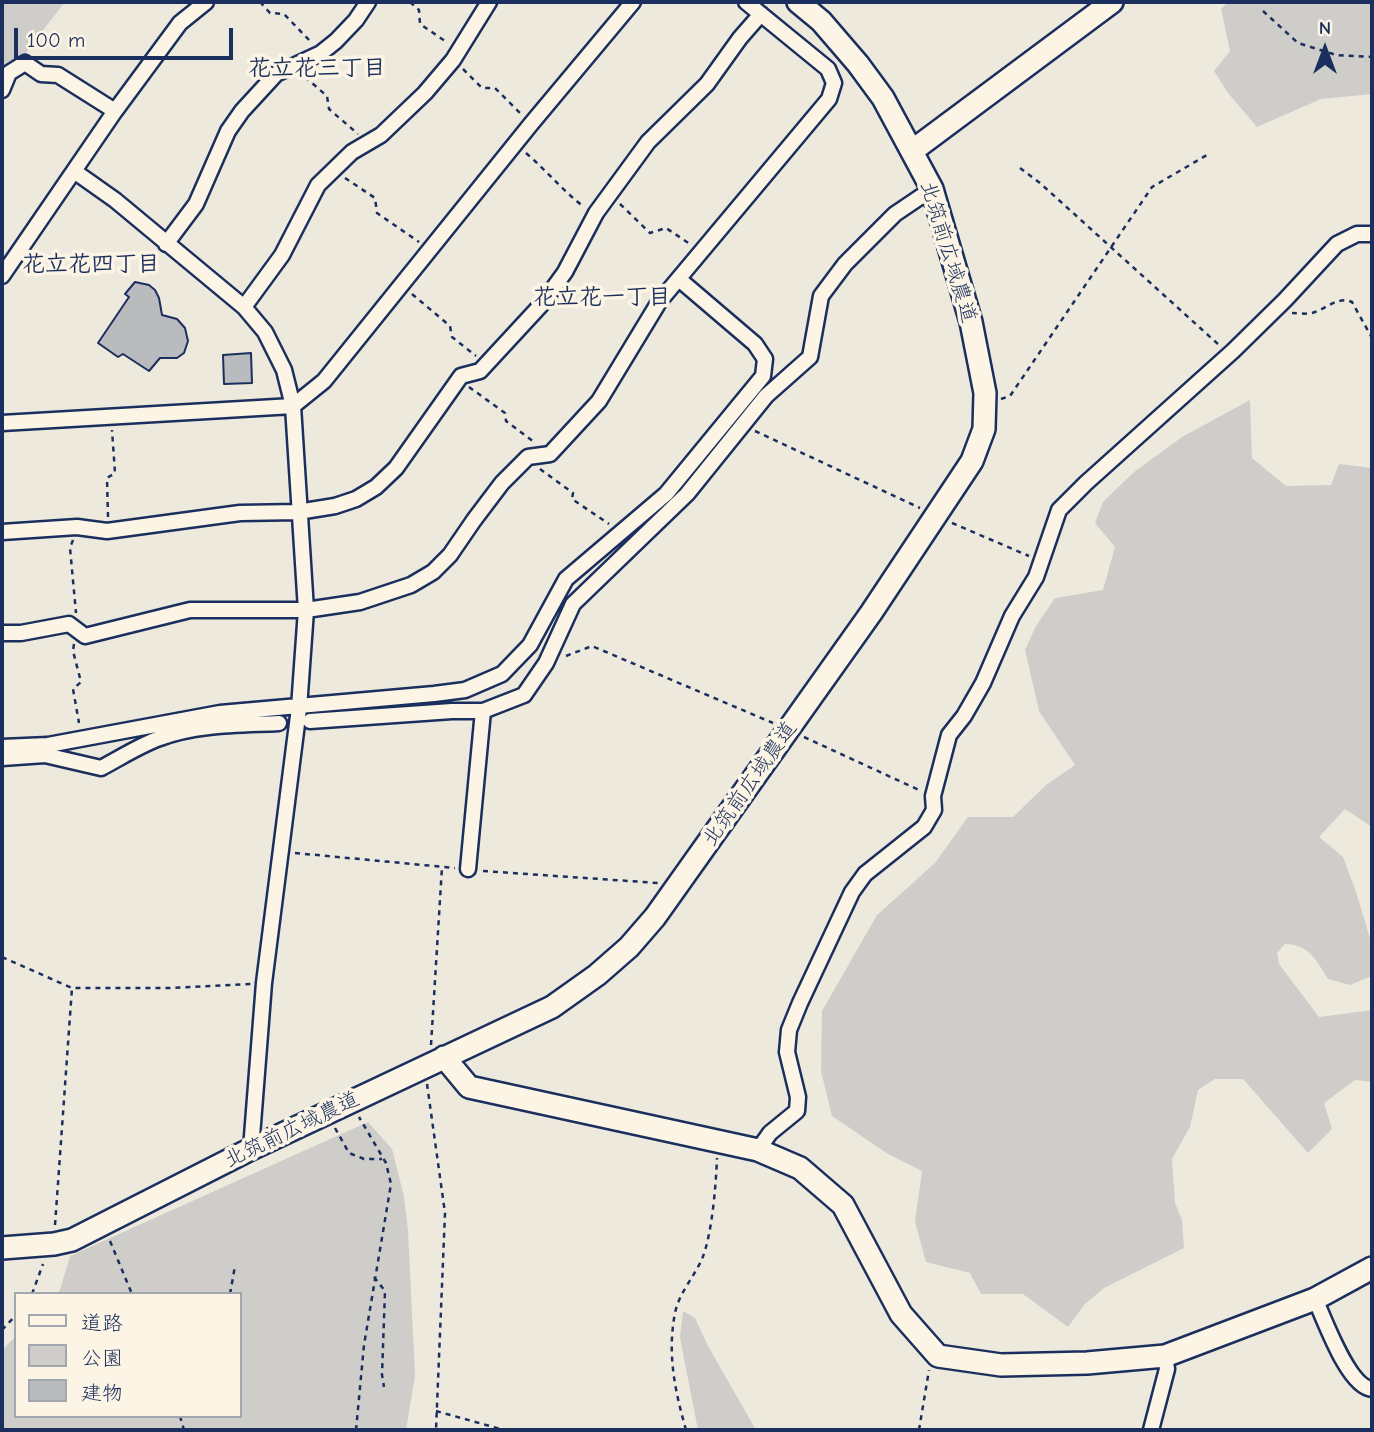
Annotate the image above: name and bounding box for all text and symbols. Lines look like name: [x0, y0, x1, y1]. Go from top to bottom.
scale bar: [18, 14, 236, 58]
north arrow: [1290, 14, 1360, 84]
text: N: [1319, 17, 1331, 39]
text: 100 m: [27, 28, 85, 52]
district label: 花立花三丁目: [248, 54, 386, 82]
street label: 北筑前広域農道: [914, 178, 982, 326]
district label: 花立花四丁目: [22, 250, 160, 278]
district label: 花立花一丁目: [533, 283, 671, 311]
street label: 北筑前広域農道: [698, 717, 802, 851]
street label: 北筑前広域農道: [220, 1086, 364, 1174]
legend: [14, 1292, 242, 1418]
text: 道路: [81, 1311, 123, 1335]
text: 公園: [81, 1346, 123, 1370]
text: 建物: [81, 1381, 123, 1405]

